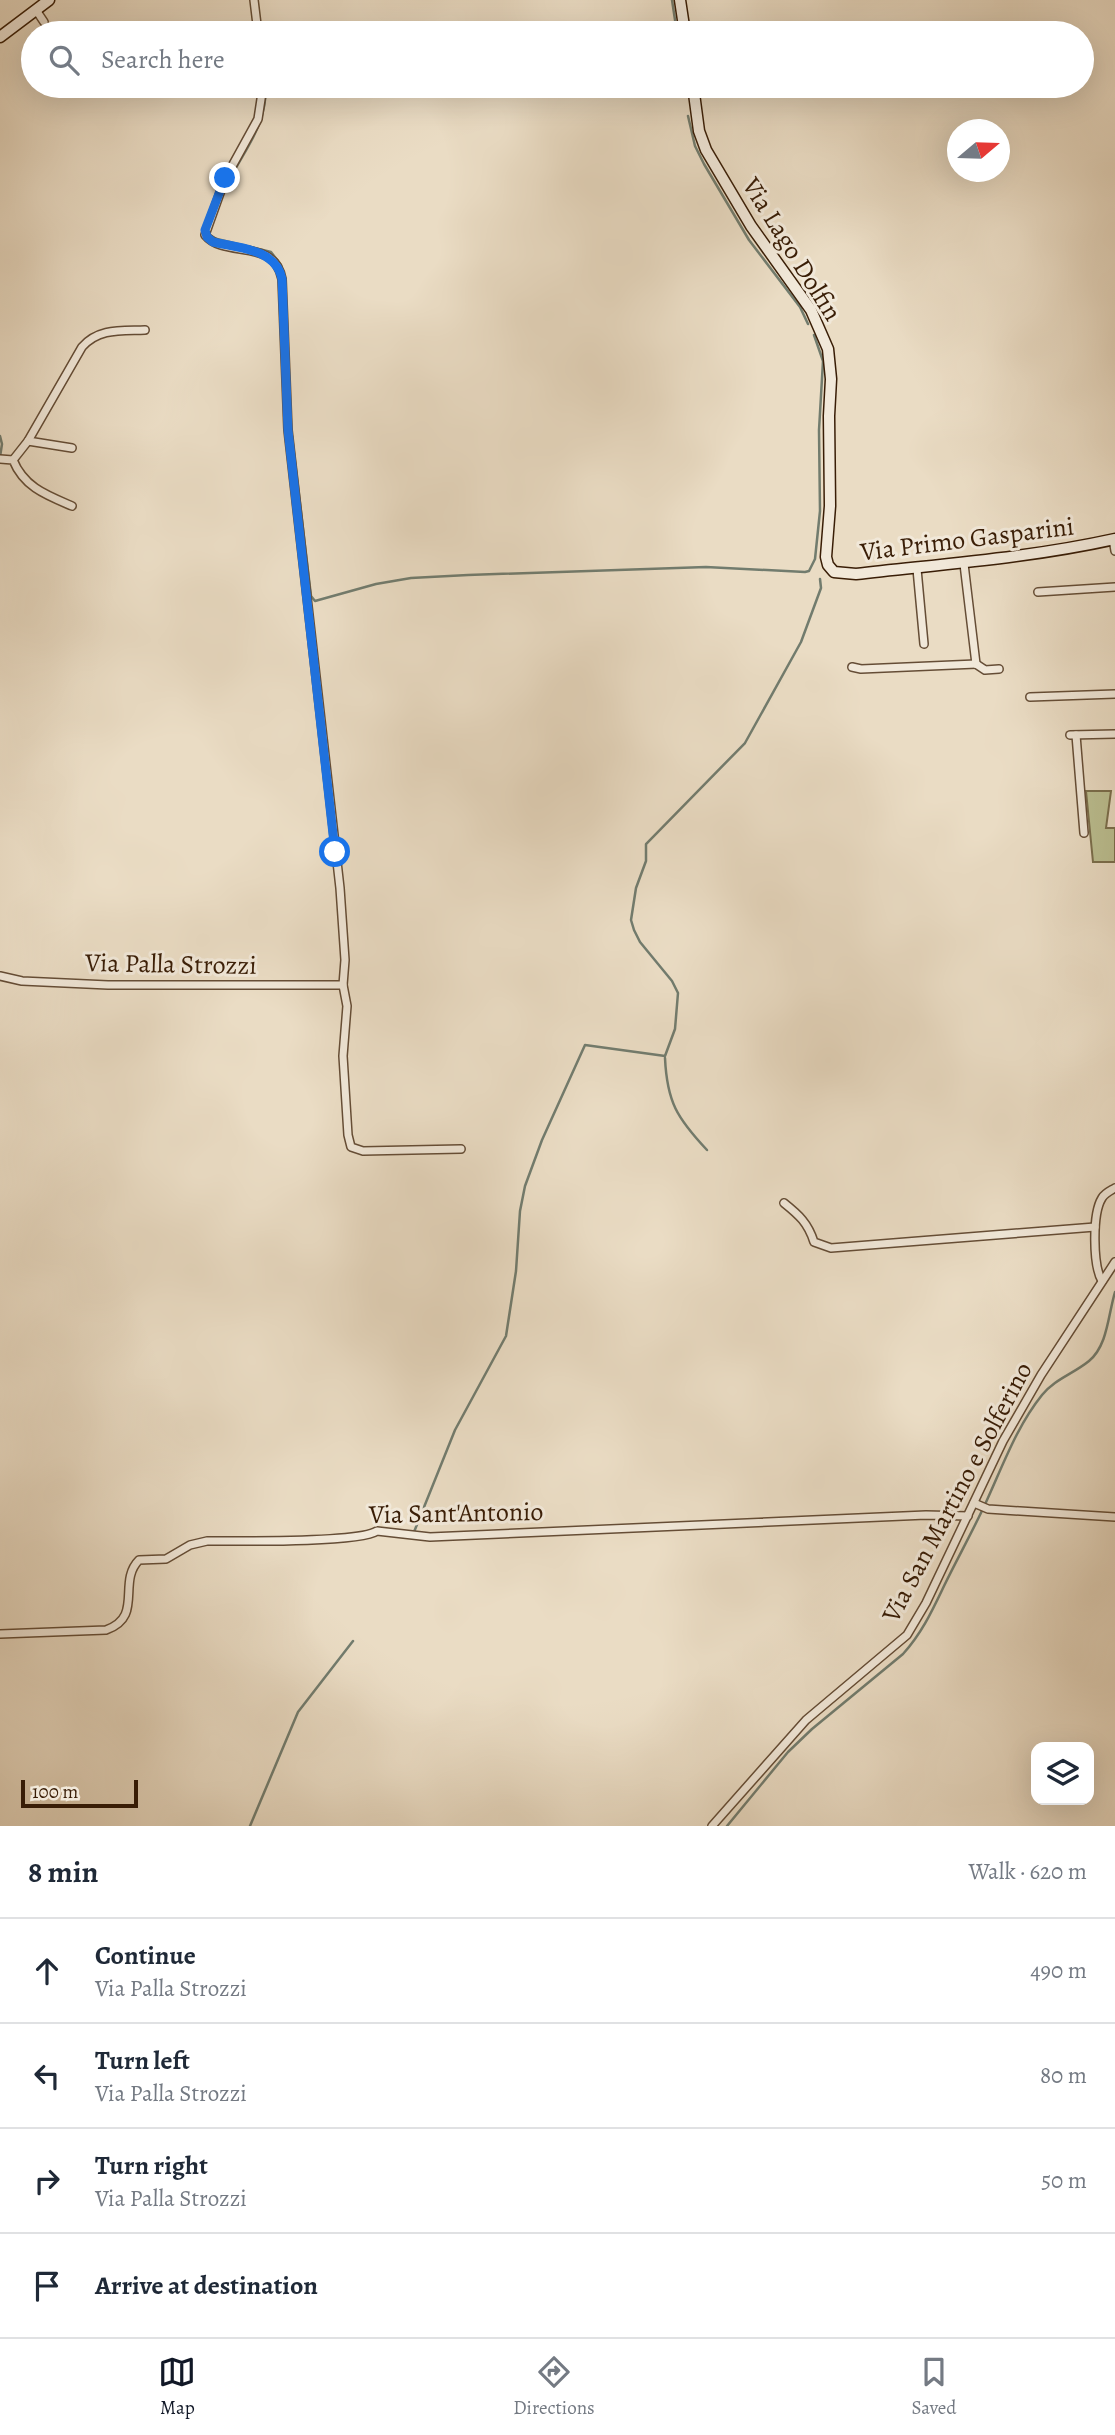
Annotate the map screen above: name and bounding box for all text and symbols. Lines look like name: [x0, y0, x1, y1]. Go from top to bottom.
search box: [21, 21, 1094, 98]
icon: search: [45, 41, 83, 79]
text: Search here: [101, 42, 225, 77]
north arrow: [947, 119, 1010, 182]
route end: [209, 162, 240, 193]
street label: Via Lago Dolfin: [733, 170, 850, 327]
street label: Via Primo Gasparini: [857, 509, 1076, 570]
route start: [319, 836, 350, 867]
street label: Via Palla Strozzi: [84, 945, 257, 983]
street label: Via San Martino e Solferino: [873, 1356, 1041, 1629]
street label: Via Sant'Antonio: [367, 1494, 544, 1532]
map controls: [1031, 1742, 1094, 1805]
button: layers: [1031, 1742, 1094, 1805]
scale bar: [21, 1777, 138, 1809]
text: 100 m: [32, 1779, 78, 1805]
text: 8 min: [28, 1852, 98, 1892]
text: Walk · 620 m: [968, 1856, 1087, 1887]
text: Continue: [95, 1938, 196, 1973]
icon: ahead: [28, 1952, 66, 1990]
text: 490 m: [1030, 1955, 1087, 1986]
text: Via Palla Strozzi: [95, 1973, 247, 2004]
text: Turn left: [95, 2043, 190, 2078]
icon: left: [28, 2057, 66, 2095]
text: 80 m: [1040, 2060, 1087, 2091]
text: Via Palla Strozzi: [95, 2078, 247, 2109]
text: Turn right: [95, 2148, 208, 2183]
icon: right: [28, 2162, 66, 2200]
text: 50 m: [1041, 2165, 1087, 2196]
text: Via Palla Strozzi: [95, 2183, 247, 2214]
icon: arrive: [28, 2267, 66, 2305]
text: Arrive at destination: [95, 2268, 318, 2303]
tab: Map: [158, 2353, 196, 2421]
tab: Directions: [513, 2353, 595, 2421]
tab: Saved: [912, 2353, 957, 2421]

